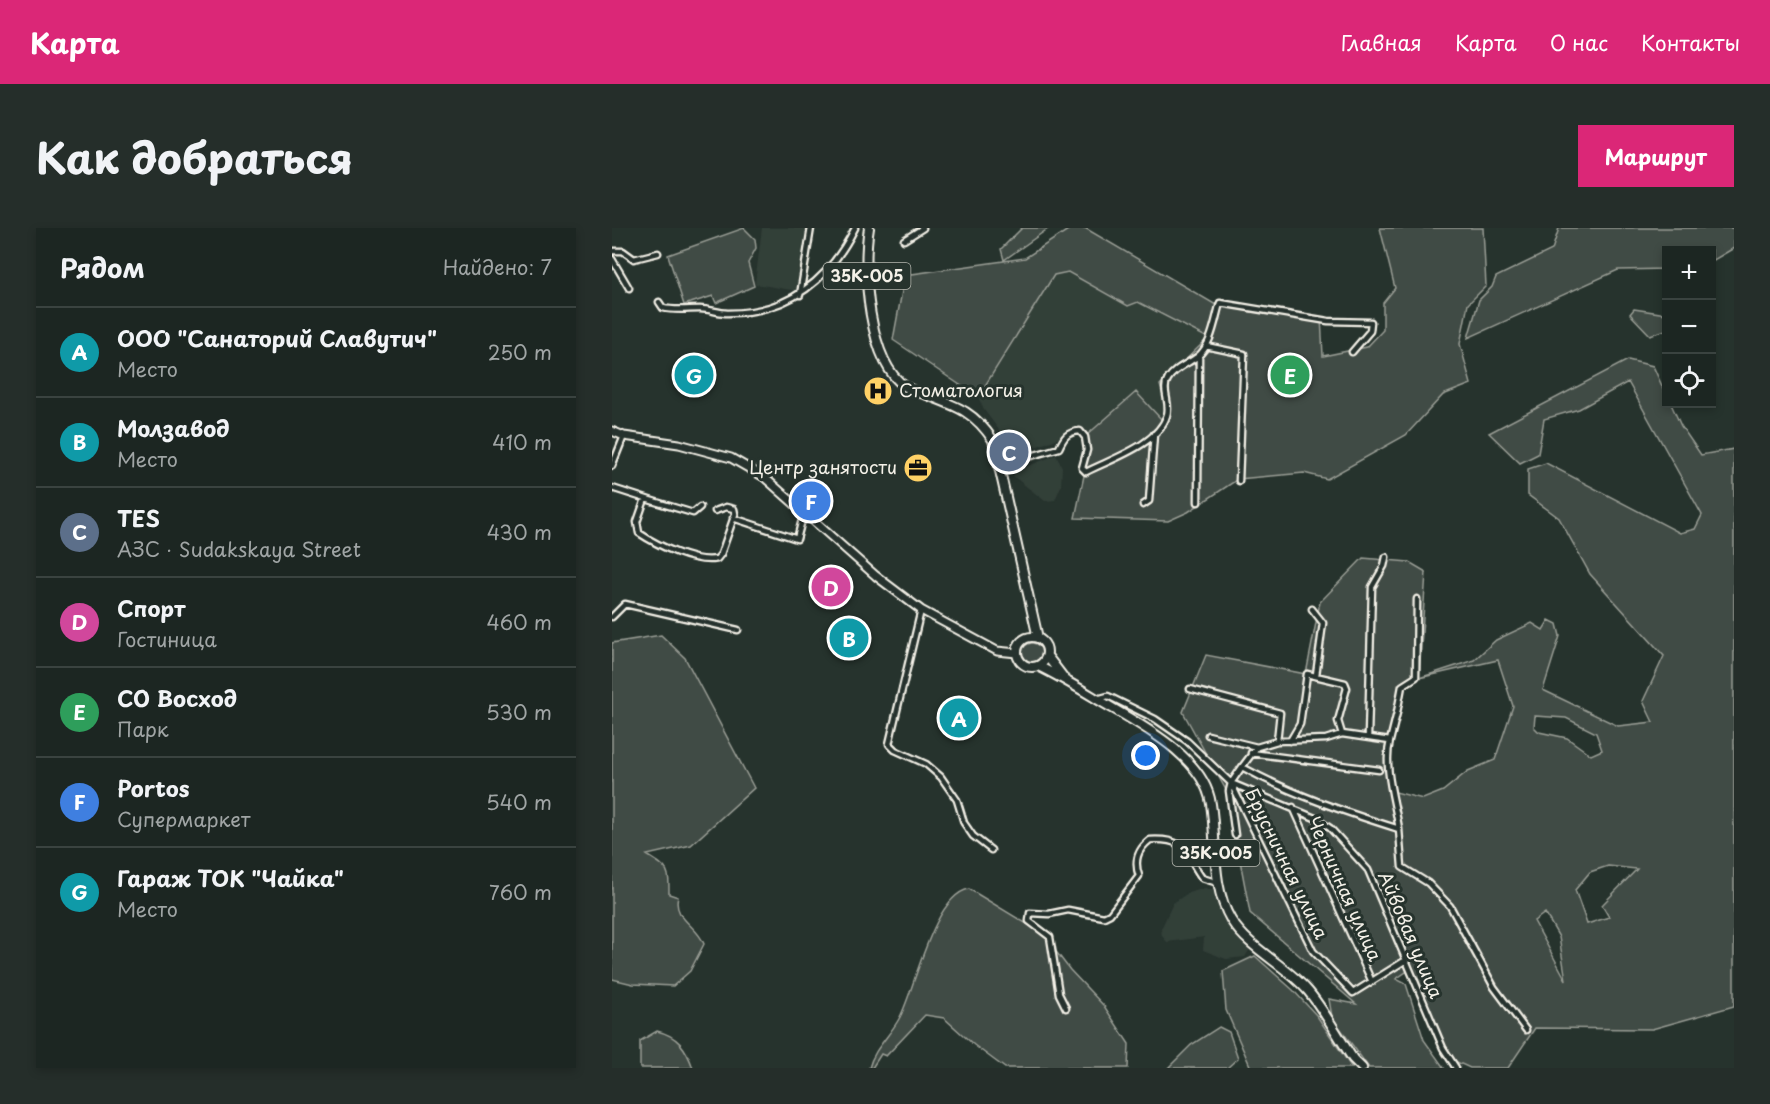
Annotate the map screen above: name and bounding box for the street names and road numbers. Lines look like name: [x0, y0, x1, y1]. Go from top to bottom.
road number: 35К-005: [824, 263, 910, 289]
street label: Брусничная улица: [1239, 783, 1336, 944]
street label: Черничная улица: [1301, 812, 1390, 966]
road number: 35К-005: [1172, 840, 1260, 866]
street label: Айвовая улица: [1372, 866, 1451, 1003]

